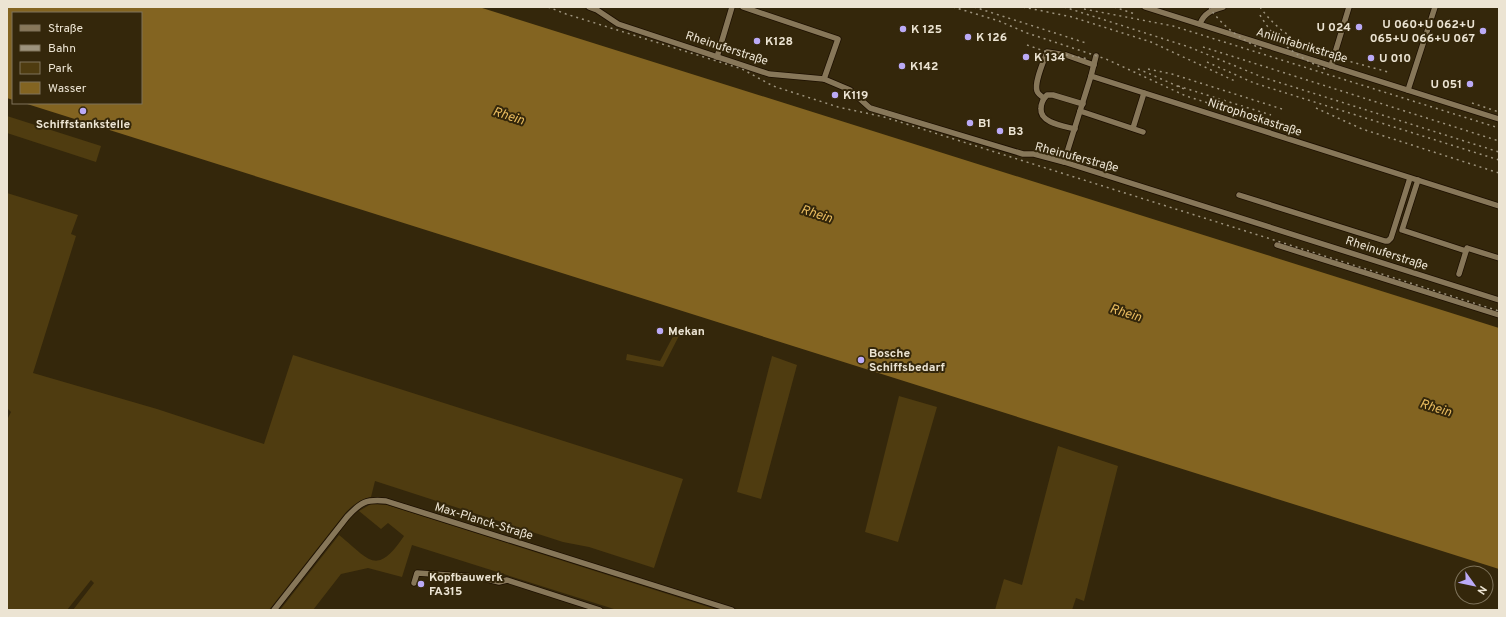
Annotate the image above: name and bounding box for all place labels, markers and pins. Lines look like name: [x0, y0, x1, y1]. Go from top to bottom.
place label: U 060+U 062+U 065+U 066+U 067: [1370, 17, 1475, 47]
place label: U 024: [1317, 20, 1351, 36]
place label: K 125: [911, 22, 942, 38]
marker: U 024: [1354, 22, 1364, 32]
marker: K 125: [898, 24, 908, 34]
marker: U 060+U 062+U 065+U 066+U 067: [1478, 26, 1488, 36]
place label: K 126: [976, 30, 1007, 46]
marker: K 126: [963, 32, 973, 42]
place label: K128: [765, 34, 793, 50]
marker: K128: [752, 36, 762, 46]
place label: K 134: [1034, 50, 1065, 66]
place label: U 010: [1379, 51, 1411, 67]
marker: K 134: [1021, 52, 1031, 62]
marker: U 010: [1366, 53, 1376, 63]
place label: K142: [910, 59, 938, 75]
marker: K142: [897, 61, 907, 71]
place label: U 051: [1430, 77, 1462, 93]
marker: U 051: [1465, 79, 1475, 89]
place label: K119: [843, 88, 868, 104]
marker: K119: [830, 90, 840, 100]
marker: Schiffstankstelle: [78, 106, 88, 116]
place label: B1: [978, 116, 991, 132]
place label: Schiffstankstelle: [36, 117, 131, 133]
marker: B1: [965, 118, 975, 128]
place label: B3: [1008, 124, 1023, 140]
marker: B3: [995, 126, 1005, 136]
place label: Mekan: [668, 324, 705, 340]
marker: Mekan: [655, 326, 665, 336]
place label: Bosche Schiffsbedarf: [869, 346, 946, 376]
marker: Bosche Schiffsbedarf: [856, 355, 866, 365]
place label: Kopfbauwerk FA315: [429, 570, 503, 600]
marker: Kopfbauwerk FA315: [416, 579, 426, 589]

